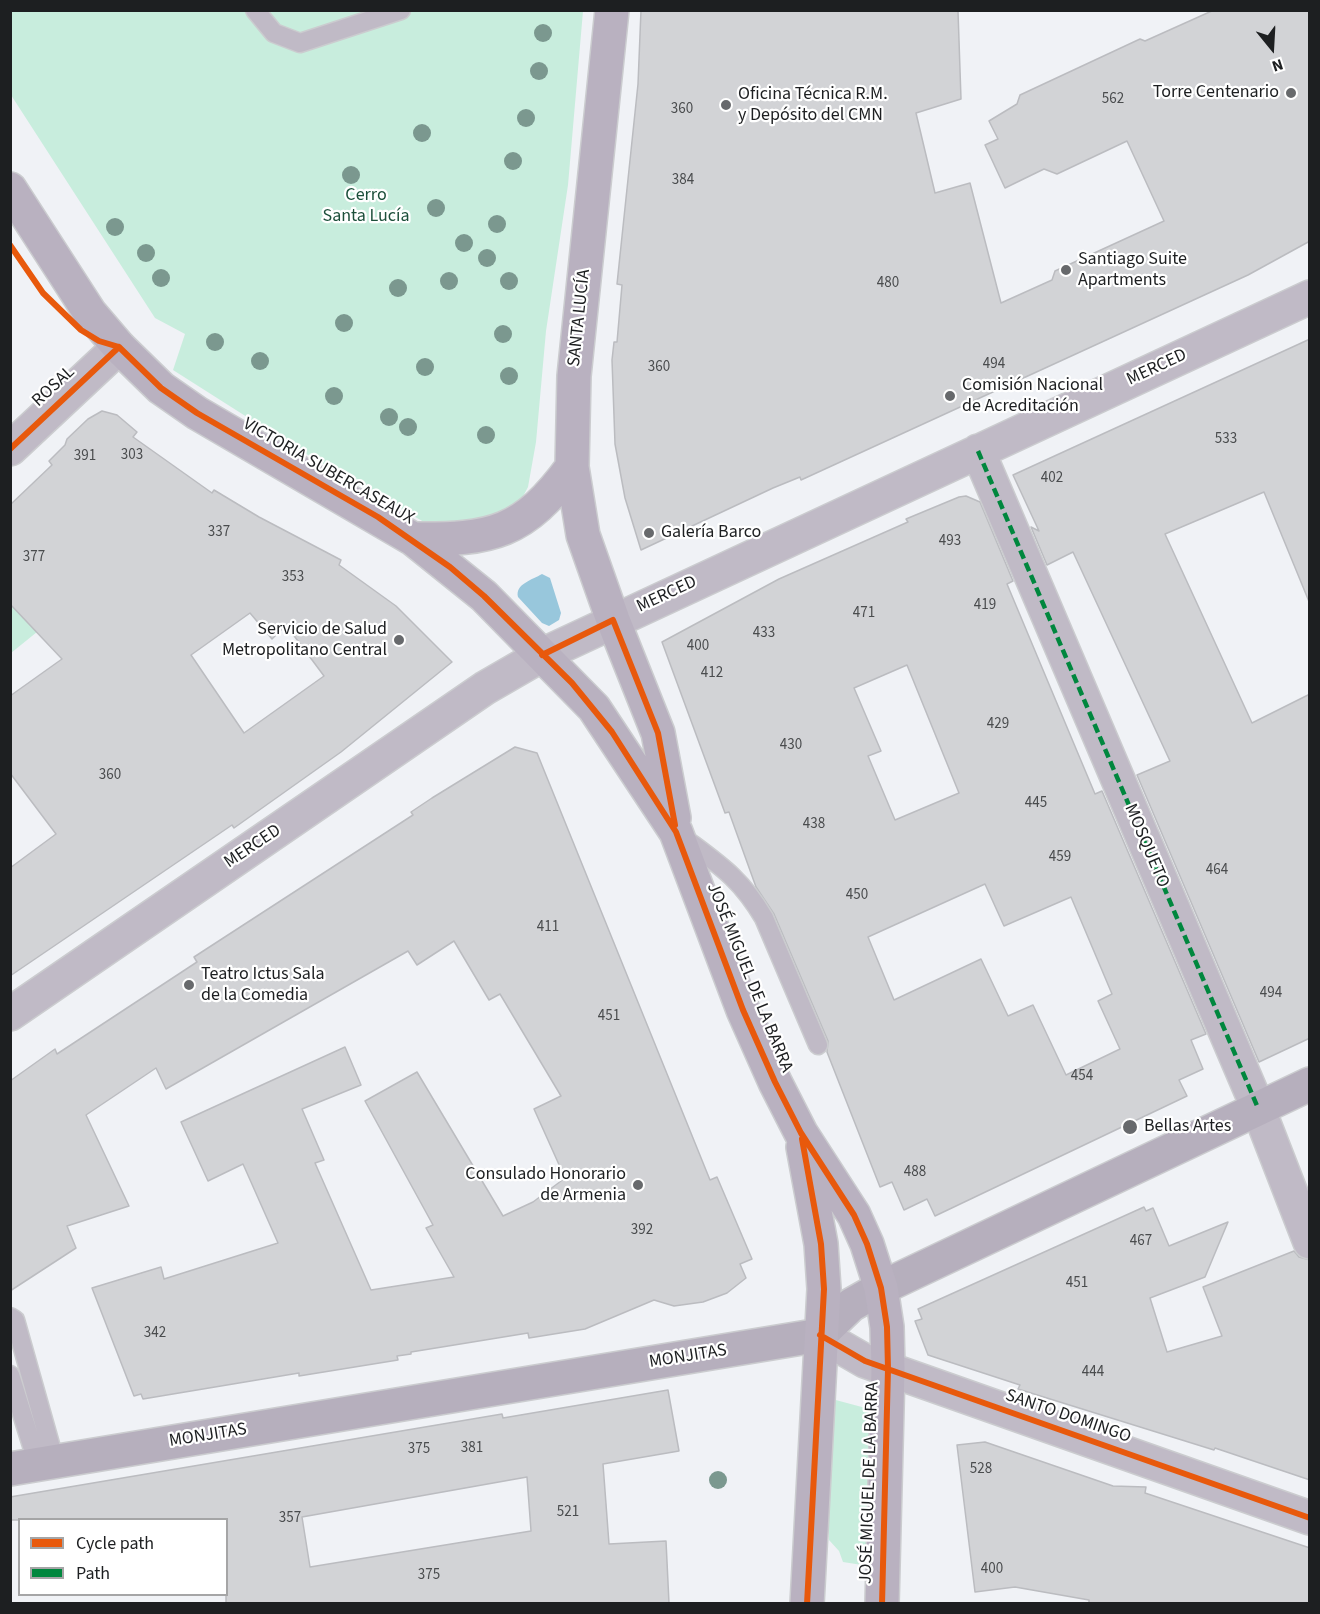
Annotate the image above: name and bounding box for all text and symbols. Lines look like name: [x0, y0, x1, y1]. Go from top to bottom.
north arrow: [1242, 18, 1302, 78]
text: N: [1269, 53, 1286, 77]
place label: Torre Centenario: [1153, 82, 1279, 104]
place label: Oficina Técnica R.M. y Depósito del CMN: [738, 84, 888, 127]
marker: Torre Centenario: [1284, 86, 1298, 100]
house number: 562: [1102, 91, 1124, 109]
marker: Oficina Técnica R.M. y Depósito del CMN: [719, 98, 733, 112]
house number: 360: [671, 101, 693, 119]
house number: 384: [672, 172, 694, 190]
park label: Cerro Santa Lucía: [323, 185, 409, 228]
place label: Santiago Suite Apartments: [1078, 249, 1187, 292]
marker: Santiago Suite Apartments: [1059, 263, 1073, 277]
street label: SANTA LUCÍA: [564, 268, 596, 368]
house number: 480: [877, 275, 899, 293]
street label: MERCED: [1124, 345, 1190, 391]
house number: 494: [983, 356, 1005, 374]
house number: 360: [648, 359, 670, 377]
street label: ROSAL: [28, 362, 80, 412]
place label: Comisión Nacional de Acreditación: [962, 375, 1103, 418]
marker: Comisión Nacional de Acreditación: [943, 389, 957, 403]
street label: VICTORIA SUBERCASEAUX: [238, 414, 418, 530]
house number: 533: [1215, 431, 1237, 449]
house number: 303: [121, 447, 143, 465]
house number: 391: [74, 448, 96, 466]
house number: 402: [1041, 470, 1063, 488]
place label: Galería Barco: [661, 522, 761, 544]
house number: 337: [208, 524, 230, 542]
marker: Galería Barco: [642, 526, 656, 540]
house number: 493: [939, 533, 961, 551]
house number: 377: [23, 549, 45, 567]
house number: 353: [282, 569, 304, 587]
street label: MERCED: [634, 572, 700, 618]
house number: 419: [974, 597, 996, 615]
house number: 471: [853, 605, 875, 623]
place label: Servicio de Salud Metropolitano Central: [222, 619, 387, 662]
house number: 433: [753, 625, 775, 643]
marker: Servicio de Salud Metropolitano Central: [392, 633, 406, 647]
house number: 400: [687, 638, 709, 656]
house number: 412: [701, 665, 723, 683]
house number: 429: [987, 716, 1009, 734]
house number: 430: [780, 737, 802, 755]
house number: 360: [99, 767, 121, 785]
house number: 445: [1025, 795, 1047, 813]
street label: MOSQUETO: [1119, 801, 1173, 891]
house number: 438: [803, 816, 825, 834]
street label: MERCED: [221, 820, 285, 874]
house number: 459: [1049, 849, 1071, 867]
house number: 464: [1206, 862, 1228, 880]
street label: JOSÉ MIGUEL DE LA BARRA: [701, 880, 797, 1076]
house number: 450: [846, 887, 868, 905]
house number: 411: [537, 919, 559, 937]
place label: Teatro Ictus Sala de la Comedia: [201, 964, 325, 1006]
marker: Teatro Ictus Sala de la Comedia: [182, 978, 196, 992]
house number: 494: [1260, 985, 1282, 1003]
house number: 451: [598, 1008, 620, 1026]
house number: 454: [1071, 1068, 1093, 1086]
place label: Bellas Artes: [1144, 1116, 1231, 1138]
marker: Bellas Artes: [1121, 1118, 1139, 1136]
place label: Consulado Honorario de Armenia: [465, 1164, 626, 1206]
house number: 488: [904, 1164, 926, 1182]
marker: Consulado Honorario de Armenia: [631, 1178, 645, 1192]
house number: 392: [631, 1222, 653, 1240]
house number: 467: [1130, 1233, 1152, 1251]
house number: 451: [1066, 1275, 1088, 1293]
house number: 342: [144, 1325, 166, 1343]
street label: MONJITAS: [648, 1340, 728, 1374]
house number: 444: [1082, 1364, 1104, 1382]
street label: JOSÉ MIGUEL DE LA BARRA: [856, 1381, 884, 1585]
street label: SANTO DOMINGO: [1002, 1385, 1134, 1449]
street label: MONJITAS: [168, 1419, 248, 1453]
house number: 381: [461, 1440, 483, 1458]
house number: 375: [408, 1441, 430, 1459]
house number: 528: [970, 1461, 992, 1479]
house number: 521: [557, 1504, 579, 1522]
house number: 357: [279, 1510, 301, 1528]
legend: [18, 1518, 228, 1596]
text: Cycle path: [76, 1531, 154, 1556]
text: Path: [76, 1561, 110, 1586]
house number: 400: [981, 1561, 1003, 1579]
house number: 375: [418, 1567, 440, 1585]

